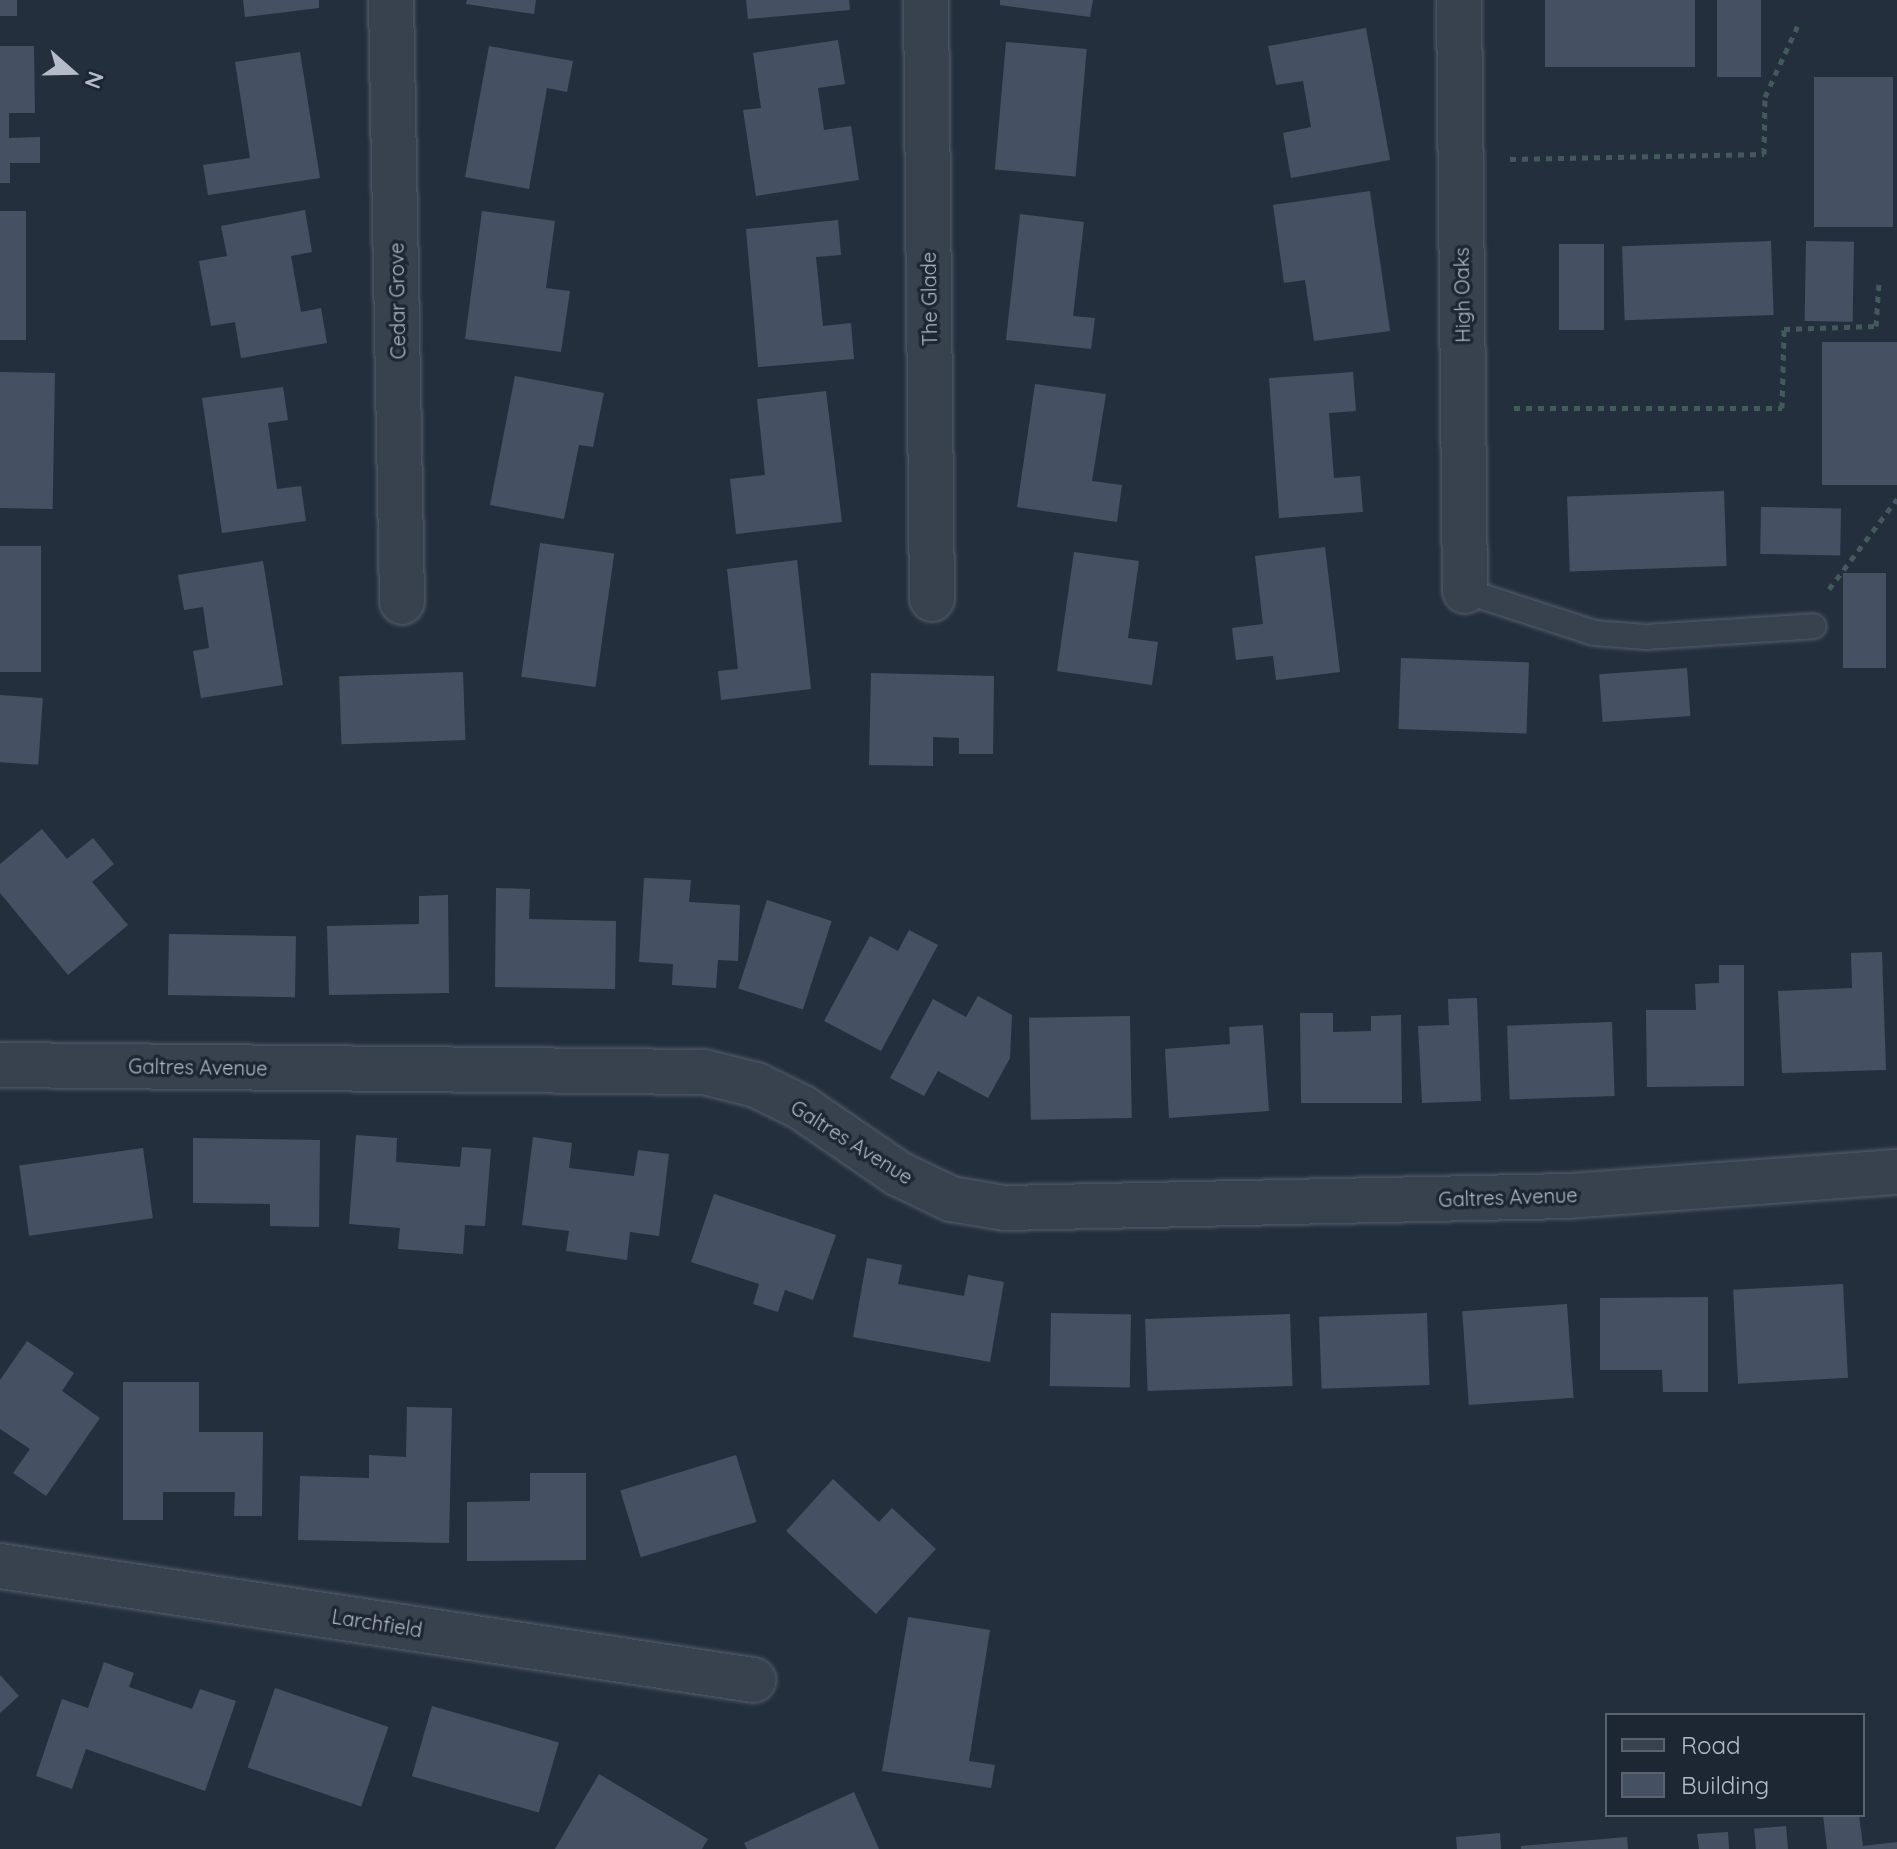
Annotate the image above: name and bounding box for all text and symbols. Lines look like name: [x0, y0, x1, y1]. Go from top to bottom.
north arrow: [32, 32, 112, 112]
text: N: [79, 68, 110, 93]
street label: Cedar Grove: [384, 242, 410, 360]
street label: High Oaks: [1449, 247, 1475, 343]
street label: The Glade: [916, 252, 942, 346]
street label: Galtres Avenue: [128, 1054, 268, 1080]
street label: Galtres Avenue: [787, 1095, 917, 1189]
street label: Galtres Avenue: [1438, 1183, 1578, 1211]
street label: Larchfield: [330, 1604, 424, 1642]
legend: [1605, 1713, 1865, 1817]
text: Road: [1681, 1730, 1741, 1760]
text: Building: [1681, 1770, 1769, 1800]

